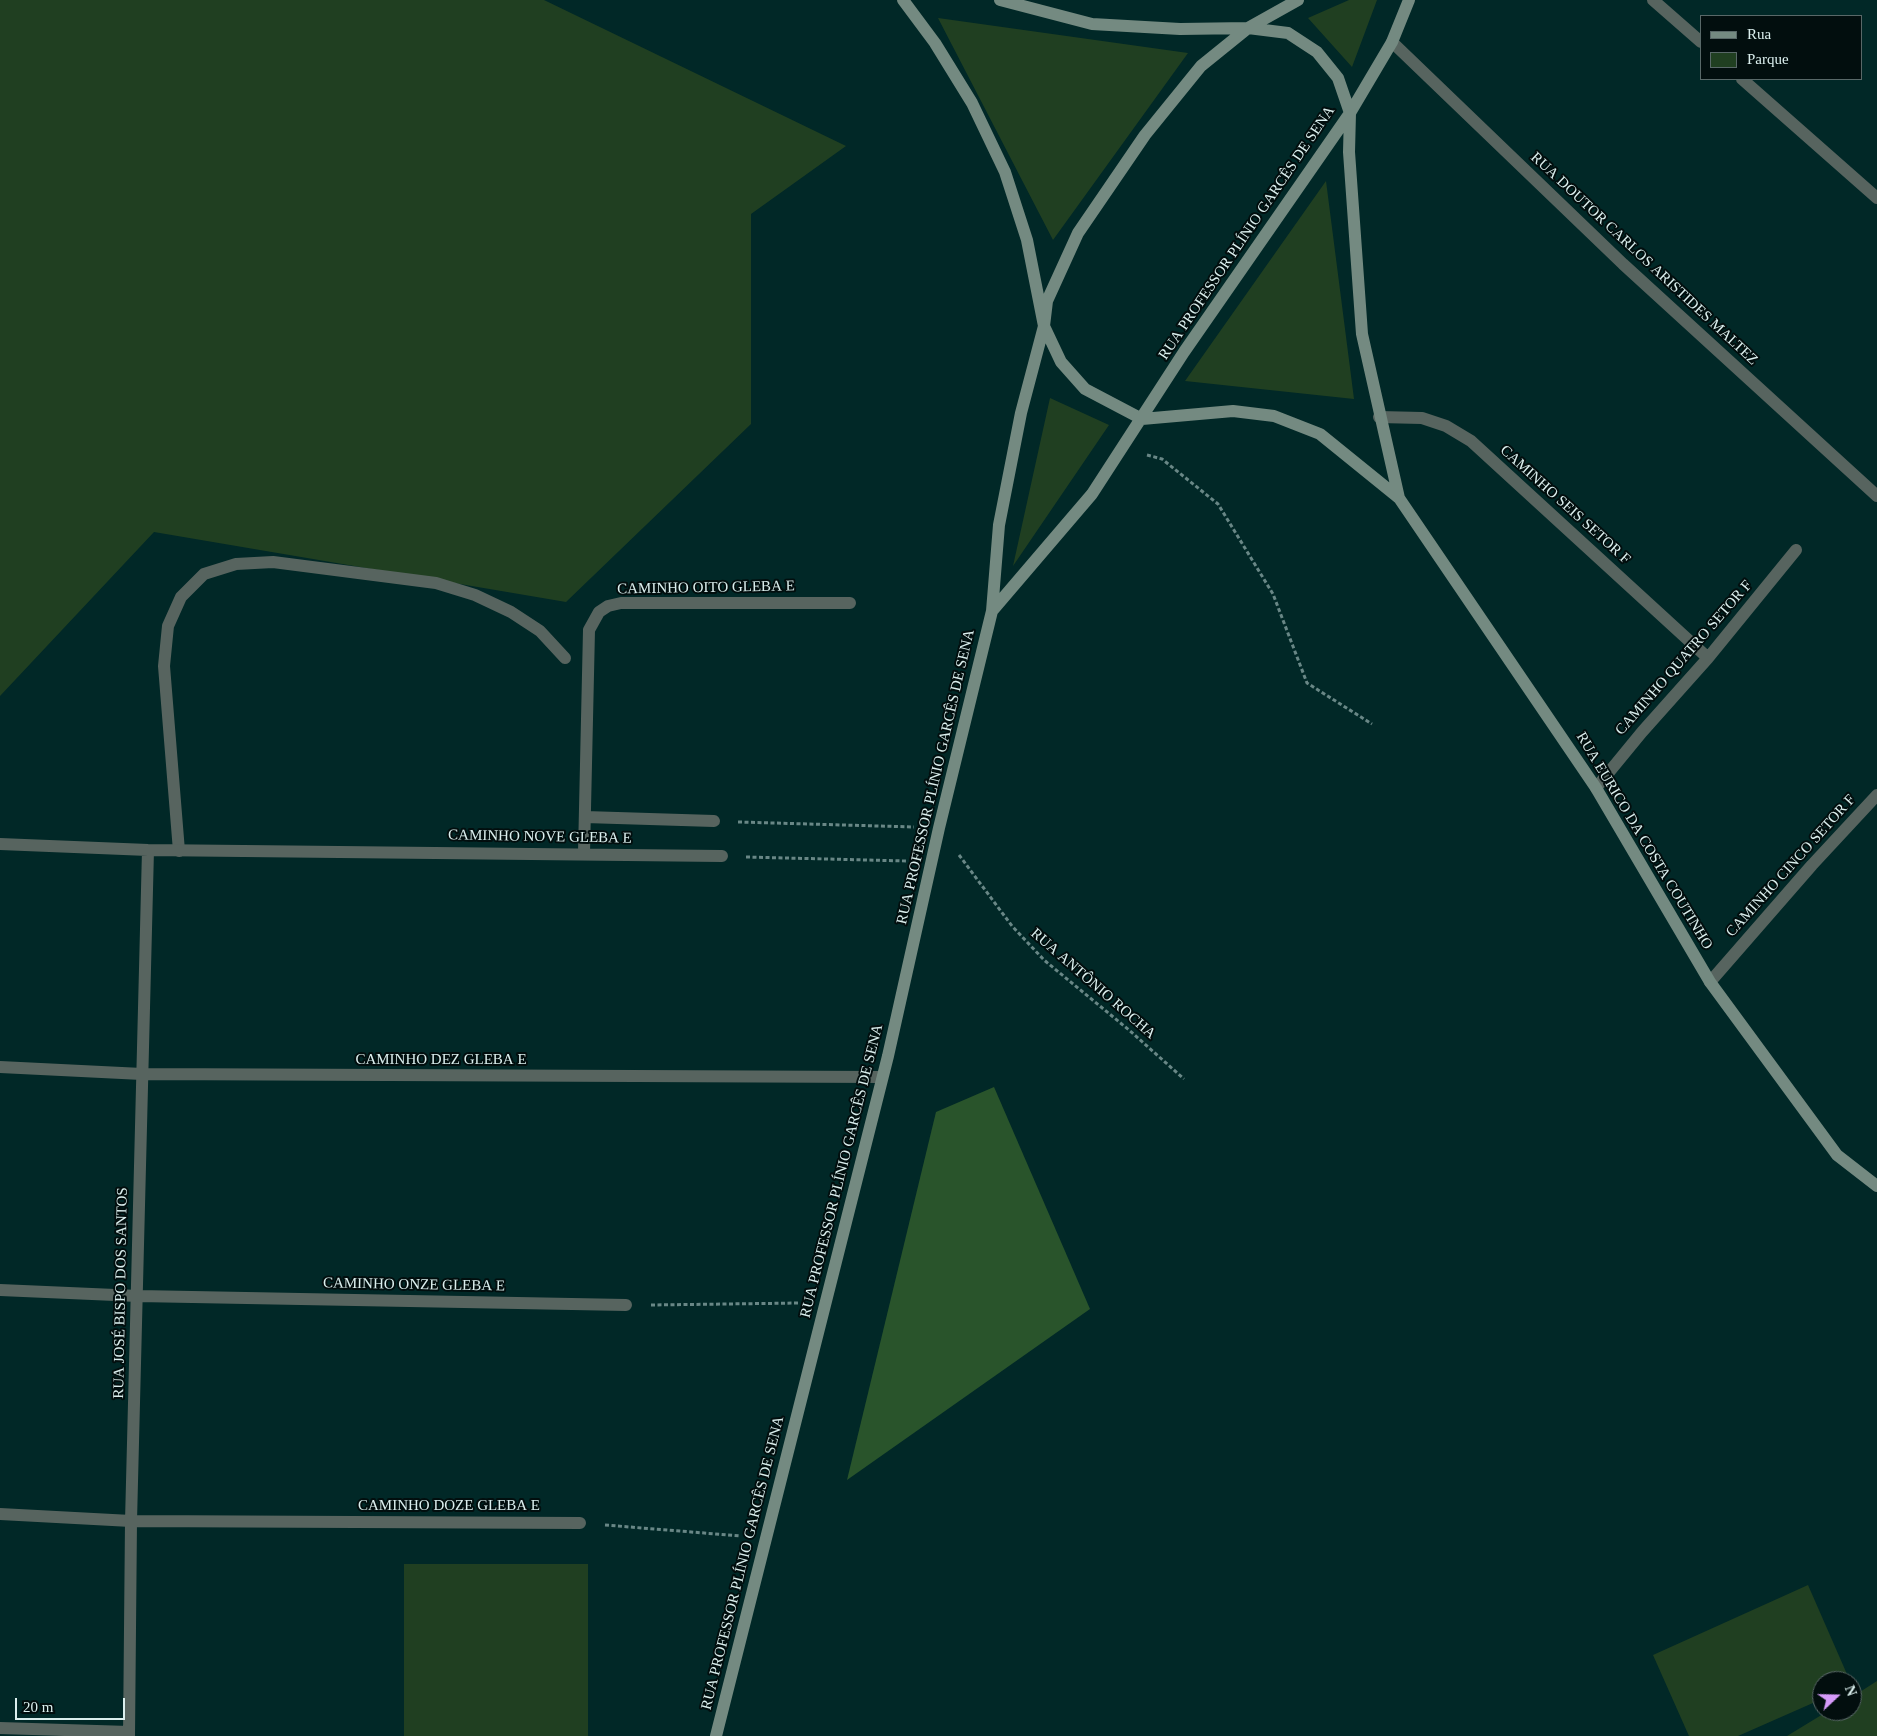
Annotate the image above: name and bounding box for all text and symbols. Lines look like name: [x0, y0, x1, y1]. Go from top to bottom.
legend: [1700, 15, 1862, 80]
text: Rua: [1747, 26, 1771, 42]
text: Parque: [1747, 51, 1789, 67]
street label: RUA PROFESSOR PLÍNIO GARCÊS DE SENA: [1155, 103, 1339, 363]
street label: RUA DOUTOR CARLOS ARISTIDES MALTEZ: [1527, 149, 1761, 369]
street label: CAMINHO SEIS SETOR F: [1496, 442, 1634, 568]
street label: CAMINHO OITO GLEBA E: [617, 577, 795, 599]
street label: CAMINHO QUATRO SETOR F: [1612, 577, 1756, 739]
street label: RUA PROFESSOR PLÍNIO GARCÊS DE SENA: [893, 628, 979, 926]
street label: RUA EURICO DA COSTA COUTINHO: [1572, 729, 1716, 953]
street label: CAMINHO CINCO SETOR F: [1722, 791, 1860, 941]
street label: CAMINHO NOVE GLEBA E: [448, 826, 632, 848]
street label: RUA ANTÔNIO ROCHA: [1027, 925, 1159, 1043]
street label: RUA PROFESSOR PLÍNIO GARCÊS DE SENA: [797, 1022, 887, 1320]
street label: CAMINHO DEZ GLEBA E: [355, 1051, 527, 1069]
street label: RUA JOSÉ BISPO DOS SANTOS: [110, 1187, 132, 1399]
street label: CAMINHO ONZE GLEBA E: [323, 1274, 505, 1296]
street label: RUA PROFESSOR PLÍNIO GARCÊS DE SENA: [698, 1414, 788, 1712]
street label: CAMINHO DOZE GLEBA E: [358, 1497, 540, 1515]
north arrow: [1812, 1671, 1862, 1721]
text: N: [1842, 1683, 1859, 1698]
scale bar: [18, 1688, 128, 1720]
text: 20 m: [23, 1699, 53, 1715]

